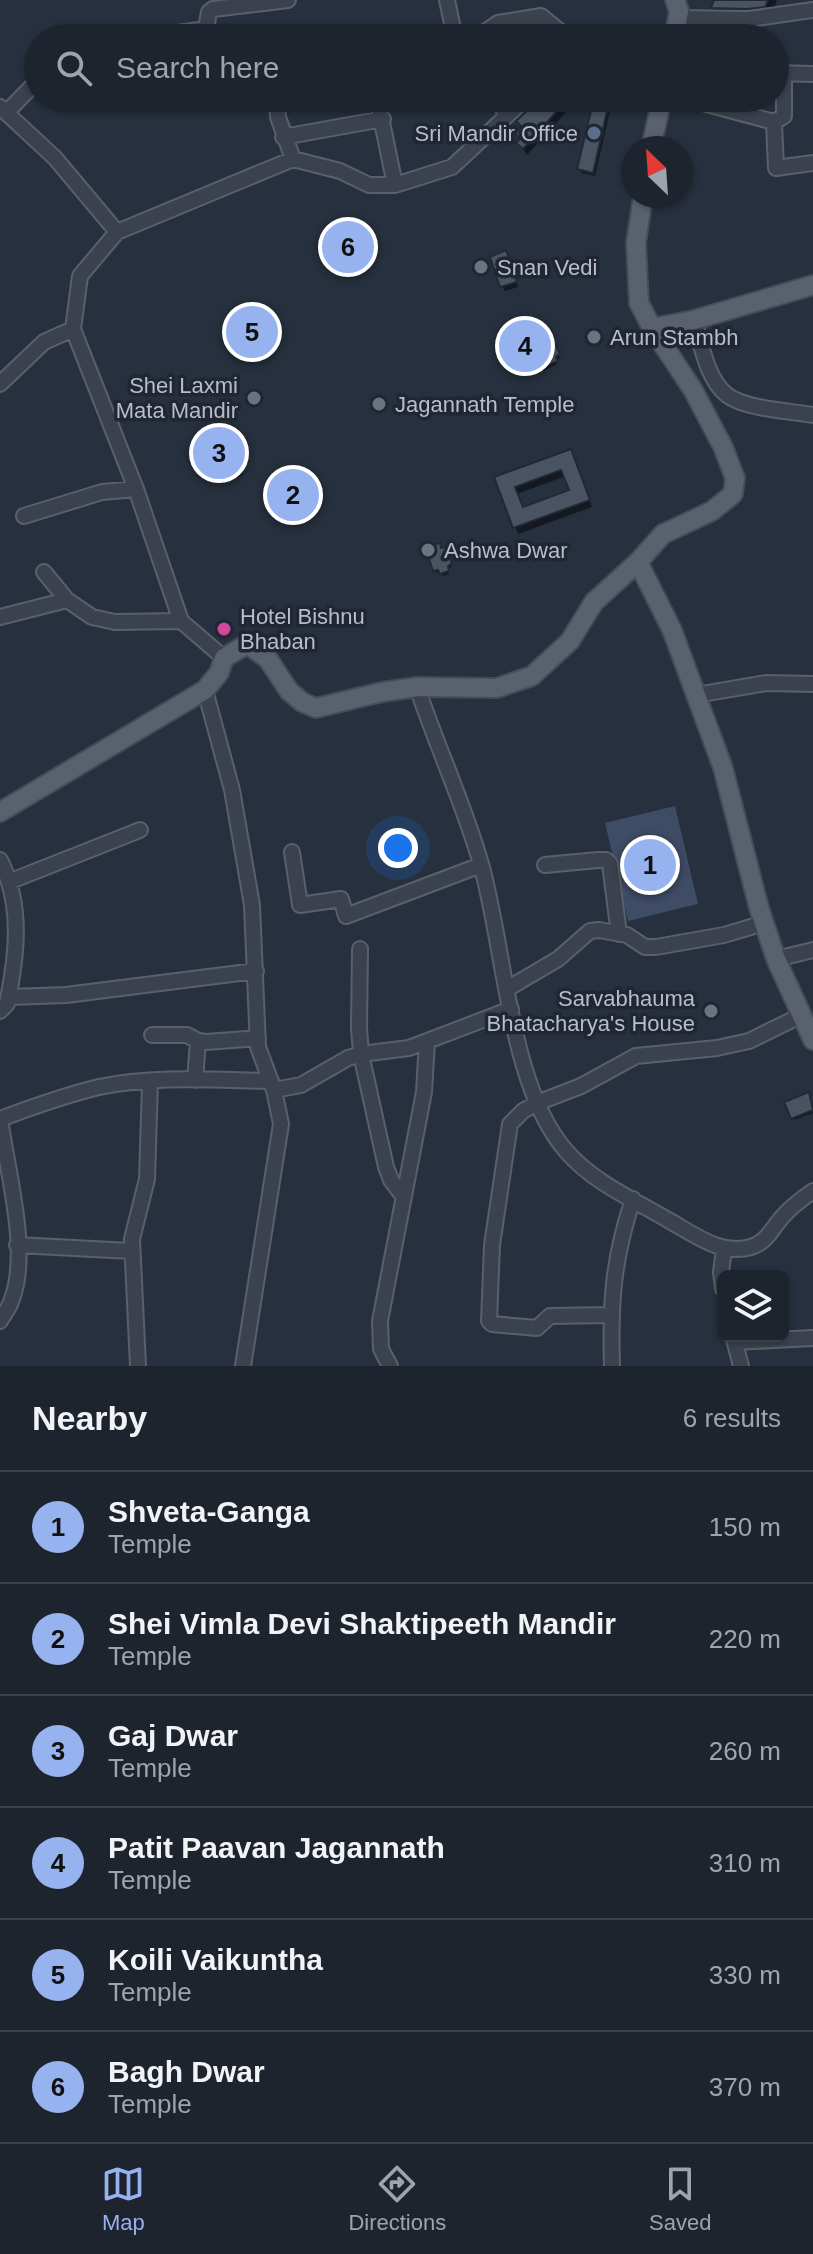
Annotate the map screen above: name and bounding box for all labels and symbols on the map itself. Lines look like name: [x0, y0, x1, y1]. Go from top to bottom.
place label: Sri Mandir Office: [415, 121, 578, 146]
marker: Sri Mandir Office: [585, 124, 603, 142]
north arrow: [621, 136, 693, 208]
pin: 6: [322, 217, 374, 277]
place label: Snan Vedi: [497, 255, 597, 280]
marker: Snan Vedi: [472, 258, 490, 276]
pin: 5: [226, 302, 278, 362]
pin: 4: [499, 316, 551, 376]
place label: Arun Stambh: [610, 325, 738, 350]
marker: Arun Stambh: [585, 328, 603, 346]
place label: Shei Laxmi Mata Mandir: [116, 373, 238, 423]
marker: Shei Laxmi Mata Mandir: [245, 389, 263, 407]
place label: Jagannath Temple: [395, 392, 574, 417]
marker: Jagannath Temple: [370, 395, 388, 413]
pin: 3: [193, 423, 245, 483]
pin: 2: [267, 465, 319, 525]
place label: Ashwa Dwar: [444, 538, 567, 563]
marker: Ashwa Dwar: [419, 541, 437, 559]
place label: Hotel Bishnu Bhaban: [240, 604, 365, 654]
marker: Hotel Bishnu Bhaban: [215, 620, 233, 638]
your location: [378, 828, 418, 868]
pin: 1: [624, 835, 676, 895]
place label: Sarvabhauma Bhatacharya's House: [487, 986, 696, 1036]
marker: Sarvabhauma Bhatacharya's House: [702, 1002, 720, 1020]

